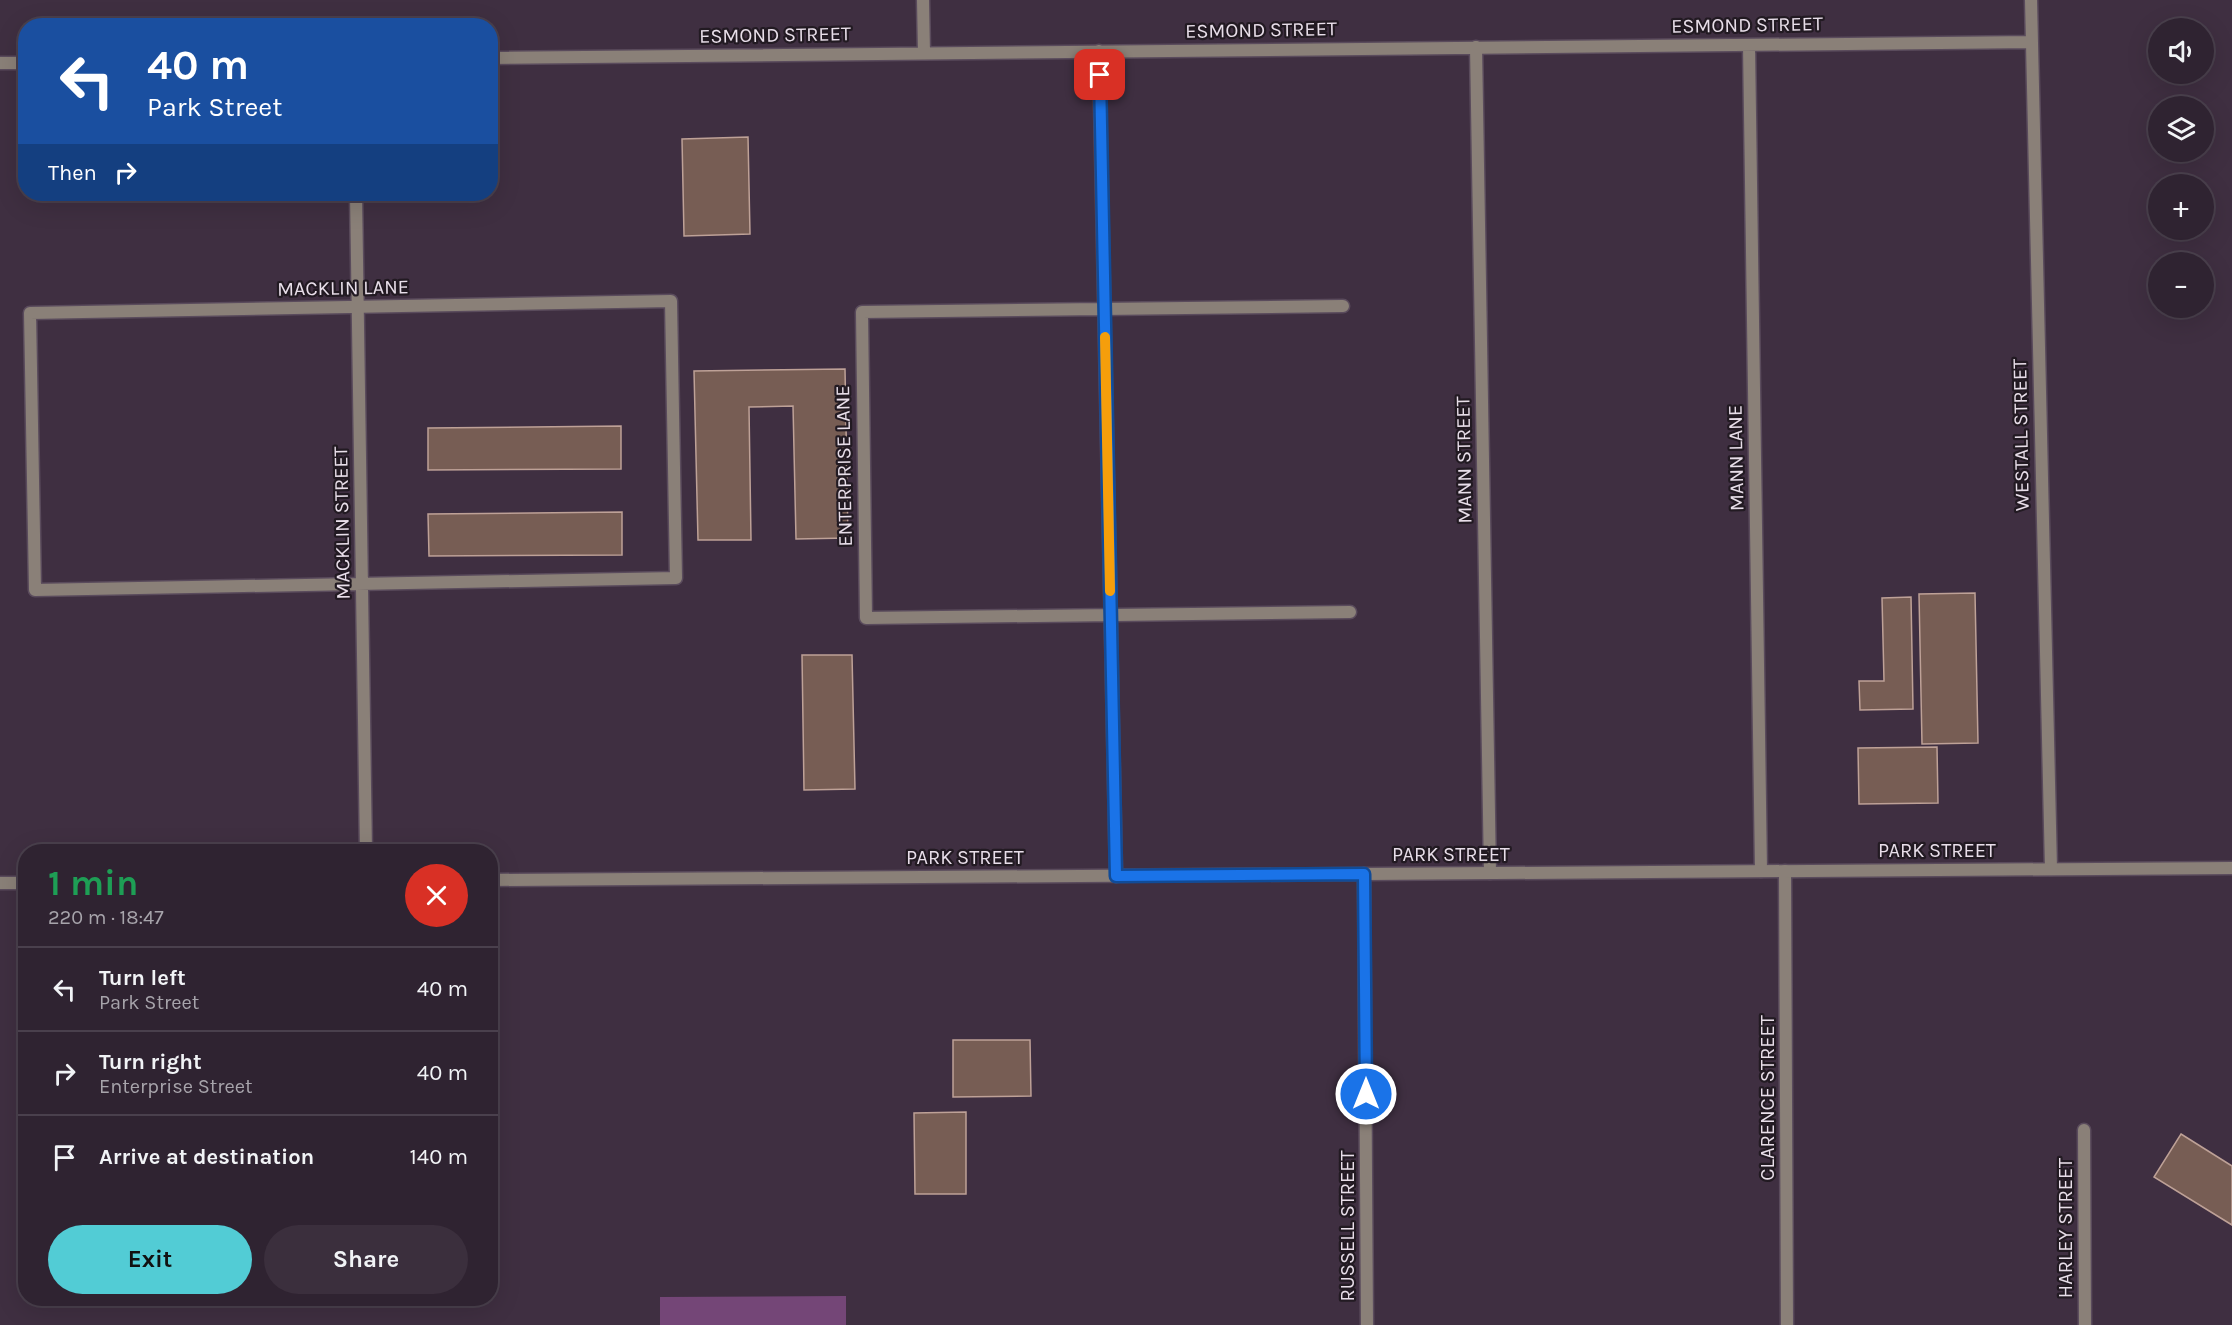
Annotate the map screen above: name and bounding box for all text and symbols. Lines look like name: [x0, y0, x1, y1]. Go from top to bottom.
street label: ESMOND STREET: [1671, 12, 1823, 38]
street label: ESMOND STREET: [1185, 17, 1337, 43]
map controls: [2148, 18, 2214, 318]
button: sound: [2148, 18, 2214, 84]
street label: ESMOND STREET: [699, 22, 851, 48]
text: 40 m: [147, 40, 249, 90]
icon: left: [48, 42, 126, 120]
pin: [1074, 49, 1125, 100]
icon: arrive: [1083, 58, 1116, 91]
text: Park Street: [147, 91, 282, 123]
button: layers: [2148, 96, 2214, 162]
icon: right: [109, 156, 142, 189]
text: Then: [48, 160, 97, 186]
button: +: [2148, 174, 2214, 240]
button: −: [2148, 252, 2214, 318]
street label: MACKLIN LANE: [277, 275, 409, 301]
street label: WESTALL STREET: [2008, 359, 2034, 511]
street label: ENTERPRISE LANE: [831, 385, 857, 547]
street label: MANN STREET: [1451, 396, 1477, 524]
street label: MANN LANE: [1724, 405, 1748, 511]
street label: MACKLIN STREET: [329, 446, 355, 600]
street label: PARK STREET: [1878, 839, 1996, 862]
street label: PARK STREET: [1392, 843, 1510, 866]
street label: PARK STREET: [906, 846, 1024, 869]
text: 1 min: [48, 862, 138, 904]
button: close: [405, 864, 468, 927]
text: 220 m · 18:47: [48, 906, 164, 929]
text: Turn left: [99, 965, 186, 991]
icon: left: [48, 973, 81, 1006]
text: 40 m: [417, 976, 468, 1002]
text: Park Street: [99, 991, 199, 1014]
street label: CLARENCE STREET: [1756, 1015, 1779, 1181]
text: Turn right: [99, 1049, 202, 1075]
icon: right: [48, 1057, 81, 1090]
text: 40 m: [417, 1060, 468, 1086]
position arrow: [1334, 1062, 1398, 1126]
text: Enterprise Street: [99, 1075, 253, 1098]
icon: arrive: [48, 1141, 81, 1174]
text: Arrive at destination: [99, 1144, 314, 1170]
text: 140 m: [410, 1144, 468, 1170]
street label: RUSSELL STREET: [1336, 1150, 1359, 1302]
street label: HARLEY STREET: [2054, 1158, 2077, 1298]
button: Exit: [48, 1225, 252, 1294]
button: Share: [264, 1225, 468, 1294]

